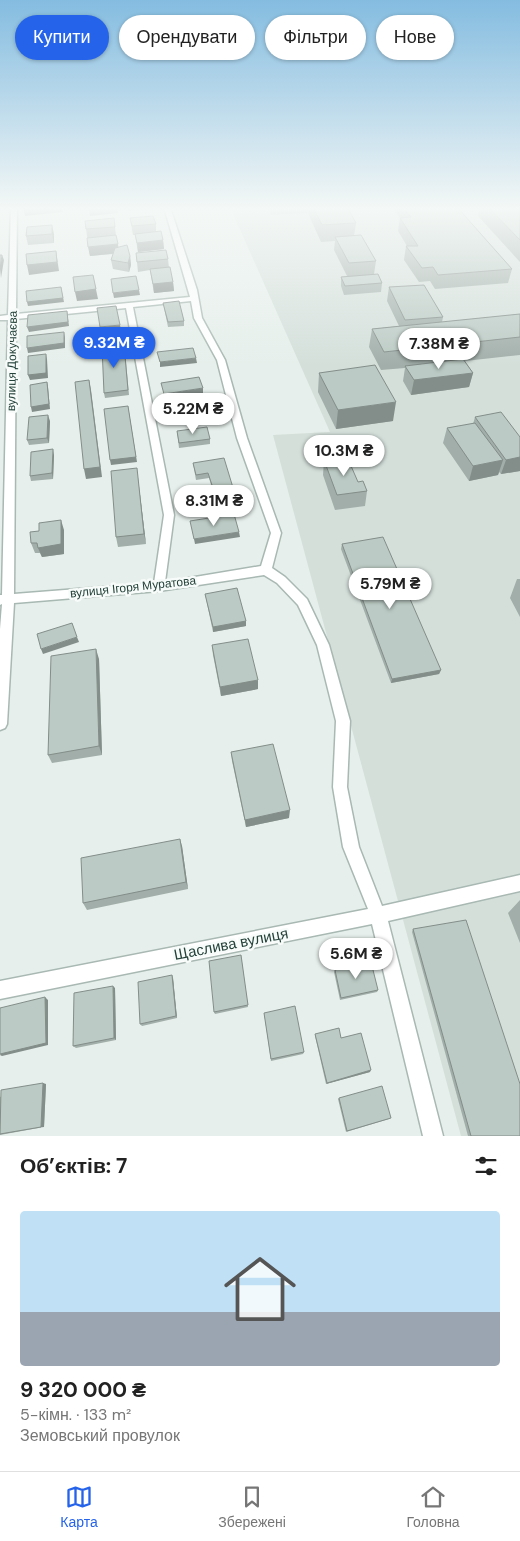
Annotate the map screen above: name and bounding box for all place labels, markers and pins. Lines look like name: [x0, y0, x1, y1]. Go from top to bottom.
pin: 9.32M ₴: [68, 326, 160, 369]
pin: 7.38M ₴: [393, 328, 485, 370]
pin: 5.22M ₴: [147, 392, 239, 435]
pin: 10.3M ₴: [298, 434, 390, 477]
pin: 8.31M ₴: [168, 484, 260, 527]
pin: 5.79M ₴: [344, 568, 436, 610]
pin: 5.6M ₴: [315, 938, 397, 980]

